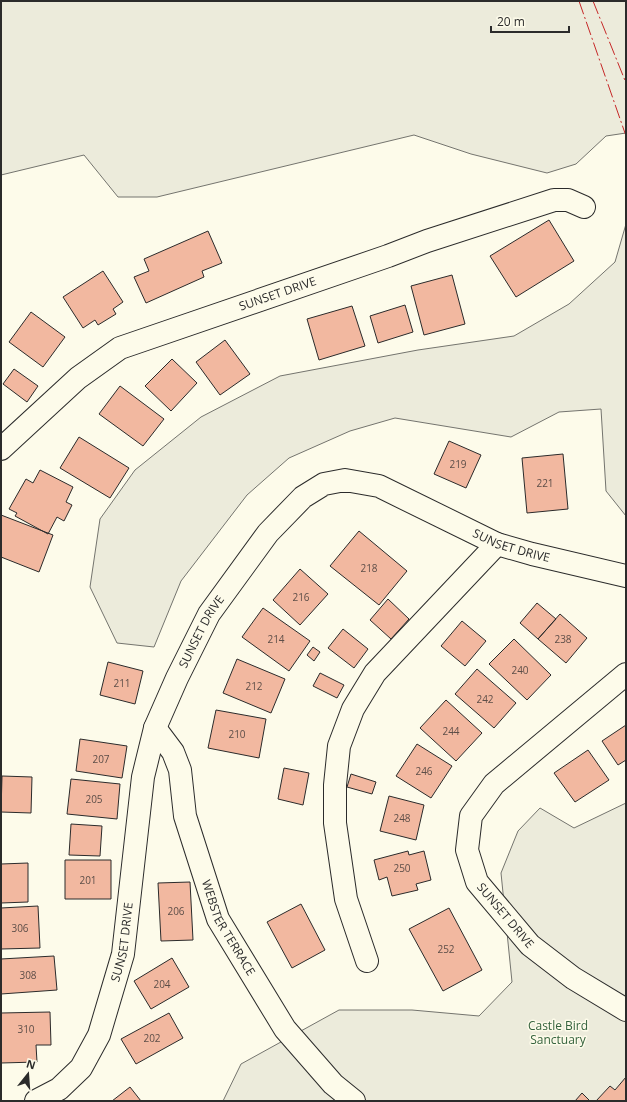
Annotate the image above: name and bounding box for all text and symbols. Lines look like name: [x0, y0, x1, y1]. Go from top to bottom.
scale bar: [491, 8, 569, 34]
text: 20 m: [497, 13, 525, 30]
street label: SUNSET DRIVE: [237, 272, 318, 315]
house number: 219: [449, 457, 467, 471]
house number: 221: [536, 476, 554, 490]
street label: SUNSET DRIVE: [470, 524, 552, 566]
house number: 218: [360, 561, 378, 575]
house number: 216: [292, 590, 310, 604]
street label: SUNSET DRIVE: [174, 592, 228, 671]
house number: 214: [267, 632, 285, 646]
house number: 238: [554, 632, 572, 646]
house number: 240: [511, 663, 529, 677]
house number: 211: [113, 676, 131, 690]
house number: 212: [245, 679, 263, 693]
house number: 242: [476, 692, 494, 706]
house number: 244: [442, 724, 460, 738]
house number: 210: [228, 727, 246, 741]
house number: 207: [92, 752, 110, 766]
house number: 246: [415, 764, 433, 778]
house number: 205: [85, 792, 103, 806]
house number: 248: [393, 811, 411, 825]
house number: 250: [393, 861, 411, 875]
house number: 201: [79, 873, 97, 887]
street label: WEBSTER TERRACE: [198, 878, 260, 979]
street label: SUNSET DRIVE: [473, 879, 538, 952]
street label: SUNSET DRIVE: [106, 901, 137, 984]
house number: 206: [167, 904, 185, 918]
house number: 306: [11, 921, 29, 935]
house number: 252: [437, 942, 455, 956]
house number: 308: [19, 968, 37, 982]
house number: 204: [153, 977, 171, 991]
park label: Castle Bird Sanctuary: [528, 1017, 588, 1048]
house number: 310: [17, 1022, 35, 1036]
house number: 202: [143, 1031, 161, 1045]
north arrow: [8, 1054, 48, 1094]
text: N: [25, 1055, 38, 1072]

